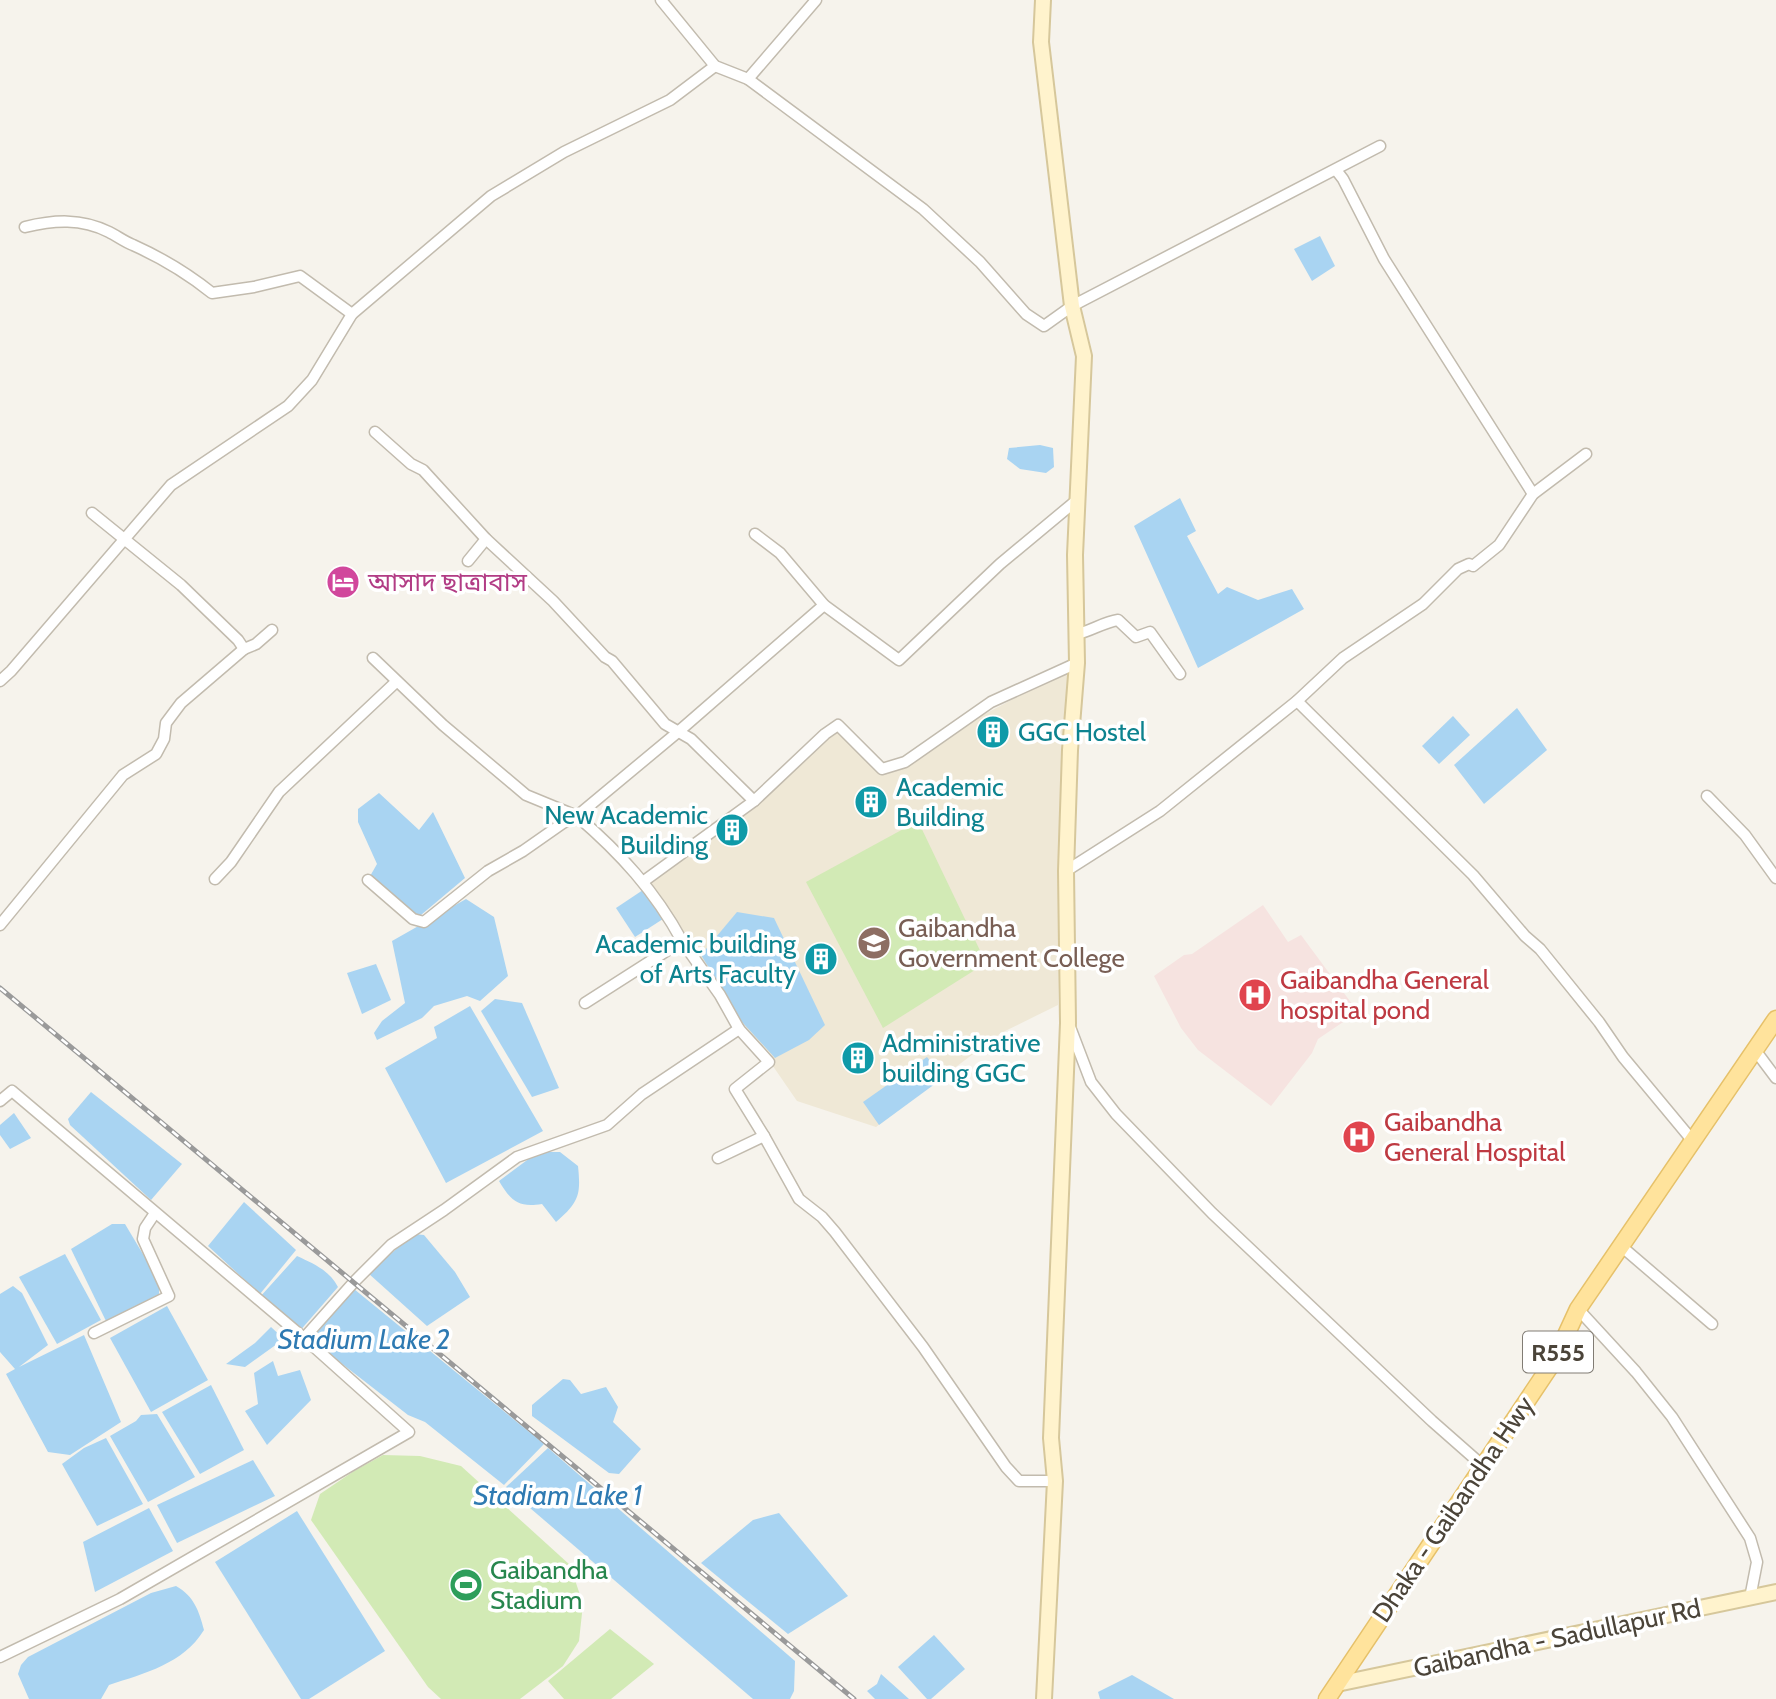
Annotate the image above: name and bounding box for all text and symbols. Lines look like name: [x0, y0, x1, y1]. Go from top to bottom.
hotel icon: আসাদ ছাত্রাবাস: [324, 563, 362, 601]
place label: আসাদ ছাত্রাবাস: [367, 566, 528, 598]
building icon: GGC Hostel: [974, 713, 1012, 751]
place label: GGC Hostel: [1018, 716, 1146, 748]
place label: Academic Building: [896, 771, 1004, 833]
building icon: Academic Building: [852, 783, 890, 821]
place label: New Academic Building: [544, 799, 709, 861]
building icon: New Academic Building: [713, 811, 751, 849]
place label: Gaibandha Government College: [898, 912, 1125, 974]
school or university icon: Gaibandha Government College: [855, 924, 893, 962]
place label: Academic building of Arts Faculty: [595, 928, 797, 990]
building icon: Academic building of Arts Faculty: [802, 940, 840, 978]
place label: Gaibandha General hospital pond: [1280, 964, 1489, 1026]
hospital icon: Gaibandha General hospital pond: [1236, 976, 1274, 1014]
place label: Administrative building GGC: [882, 1027, 1040, 1089]
building icon: Administrative building GGC: [839, 1039, 877, 1077]
place label: Gaibandha General Hospital: [1384, 1106, 1565, 1168]
hospital icon: Gaibandha General Hospital: [1340, 1118, 1378, 1156]
water label: Stadium Lake 2: [278, 1322, 450, 1356]
road number: R555: [1523, 1332, 1593, 1372]
street label: Dhaka - Gaibandha Hwy: [1365, 1390, 1541, 1628]
water label: Stadiam Lake 1: [473, 1478, 643, 1512]
place label: Gaibandha Stadium: [490, 1554, 608, 1616]
sports icon: Gaibandha Stadium: [447, 1566, 485, 1604]
street label: Gaibandha - Sadullapur Rd: [1410, 1592, 1704, 1684]

